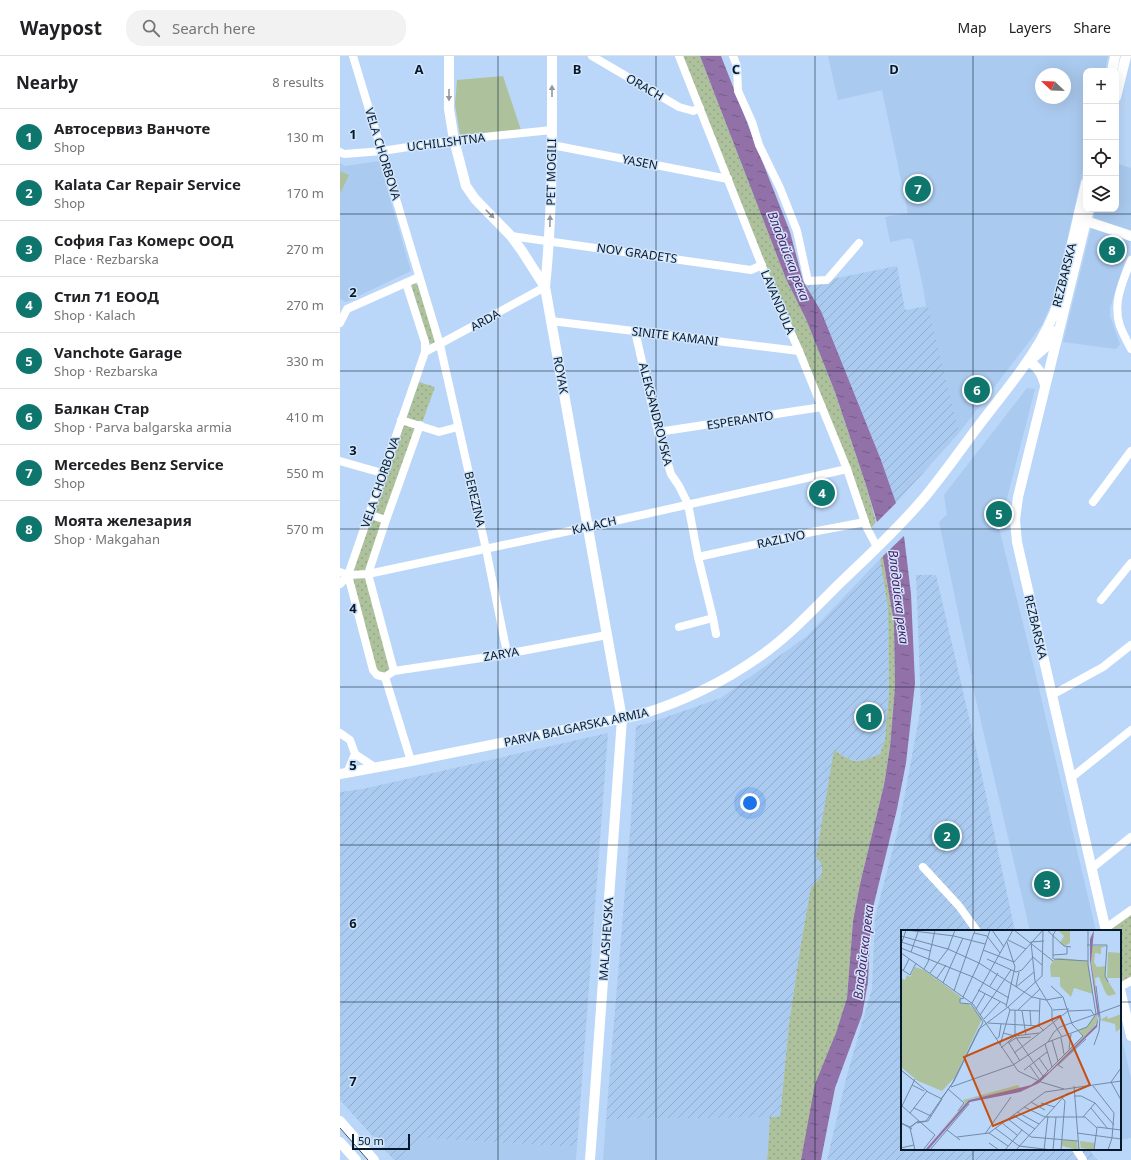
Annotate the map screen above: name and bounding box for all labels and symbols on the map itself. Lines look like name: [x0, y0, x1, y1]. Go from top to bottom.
text: A: [415, 60, 424, 78]
text: B: [573, 60, 581, 78]
text: C: [732, 60, 740, 78]
text: D: [889, 60, 899, 78]
north arrow: [1035, 68, 1071, 104]
street label: ORACH: [623, 69, 667, 105]
one-way arrow: [549, 84, 555, 97]
one-way arrow: [446, 89, 452, 102]
street label: VELA CHORBOVA: [361, 106, 405, 203]
text: 1: [349, 125, 357, 143]
street label: UCHILISHTNA: [406, 129, 486, 155]
street label: PET MOGILI: [542, 138, 560, 206]
street label: YASEN: [621, 150, 659, 174]
pin: 7: [905, 174, 931, 204]
one-way arrow: [485, 209, 495, 219]
water label: Владайска река: [764, 209, 815, 304]
one-way arrow: [547, 215, 554, 227]
pin: 8: [1099, 235, 1125, 265]
street label: NOV GRADETS: [596, 239, 679, 267]
street label: REZBARSKA: [1048, 241, 1080, 309]
street label: LAVANDULA: [757, 267, 799, 337]
text: 2: [349, 283, 357, 301]
street label: ARDA: [467, 305, 503, 335]
street label: SINITE KAMANI: [631, 322, 719, 350]
street label: ROYAK: [549, 355, 573, 396]
street label: ALEKSANDROVSKA: [635, 361, 677, 468]
pin: 6: [964, 375, 990, 405]
street label: ESPERANTO: [705, 406, 775, 434]
street label: VELA CHORBOVA: [356, 434, 404, 530]
text: 3: [349, 441, 357, 459]
street label: BEREZINA: [460, 470, 490, 529]
pin: 4: [809, 478, 835, 508]
pin: 5: [986, 499, 1012, 529]
street label: KALACH: [570, 512, 618, 538]
street label: RAZLIVO: [755, 526, 807, 552]
water label: Владайска река: [884, 549, 914, 646]
street label: REZBARSKA: [1020, 593, 1052, 661]
text: 4: [349, 599, 357, 617]
street label: ZARYA: [482, 643, 520, 665]
pin: 1: [856, 702, 882, 732]
street label: PARVA BALGARSKA ARMIA: [502, 703, 650, 751]
text: 5: [349, 756, 357, 774]
your location: [740, 793, 760, 813]
pin: 2: [934, 821, 960, 851]
pin: 3: [1034, 869, 1060, 899]
street label: MALASHEVSKA: [595, 896, 617, 981]
water label: Владайска река: [848, 903, 878, 1000]
text: 6: [349, 914, 357, 932]
inset map: [901, 930, 1121, 1150]
text: 7: [349, 1072, 357, 1090]
scale bar: [352, 1132, 410, 1151]

